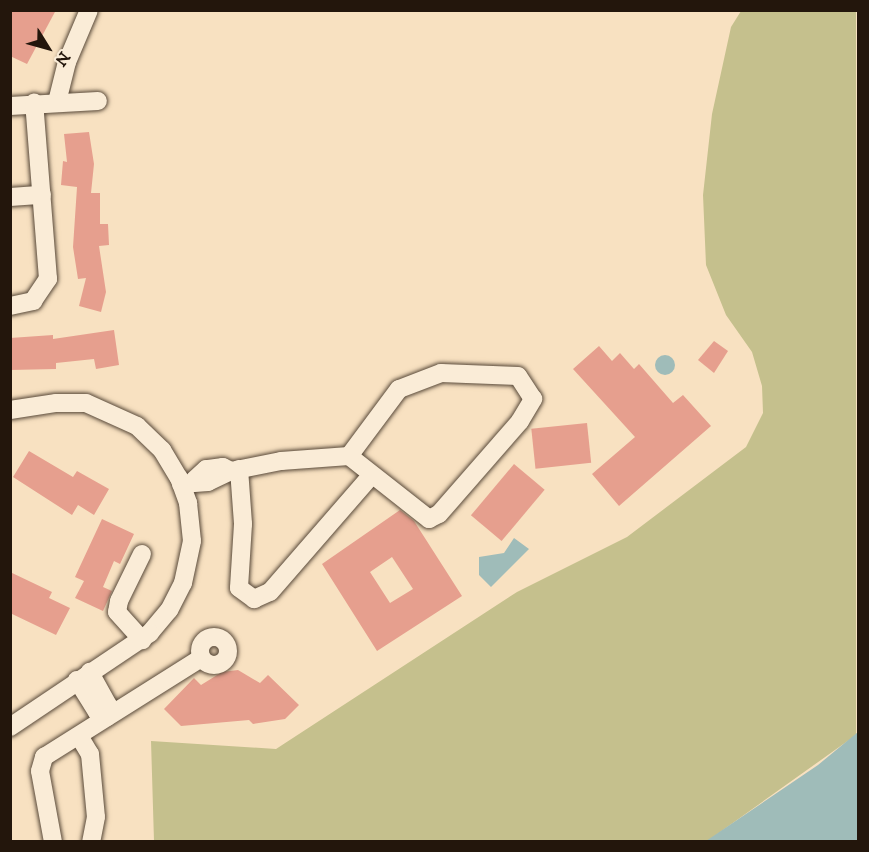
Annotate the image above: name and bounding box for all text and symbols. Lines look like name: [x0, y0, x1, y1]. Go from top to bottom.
north arrow: [18, 18, 78, 78]
text: N: [50, 48, 74, 70]

